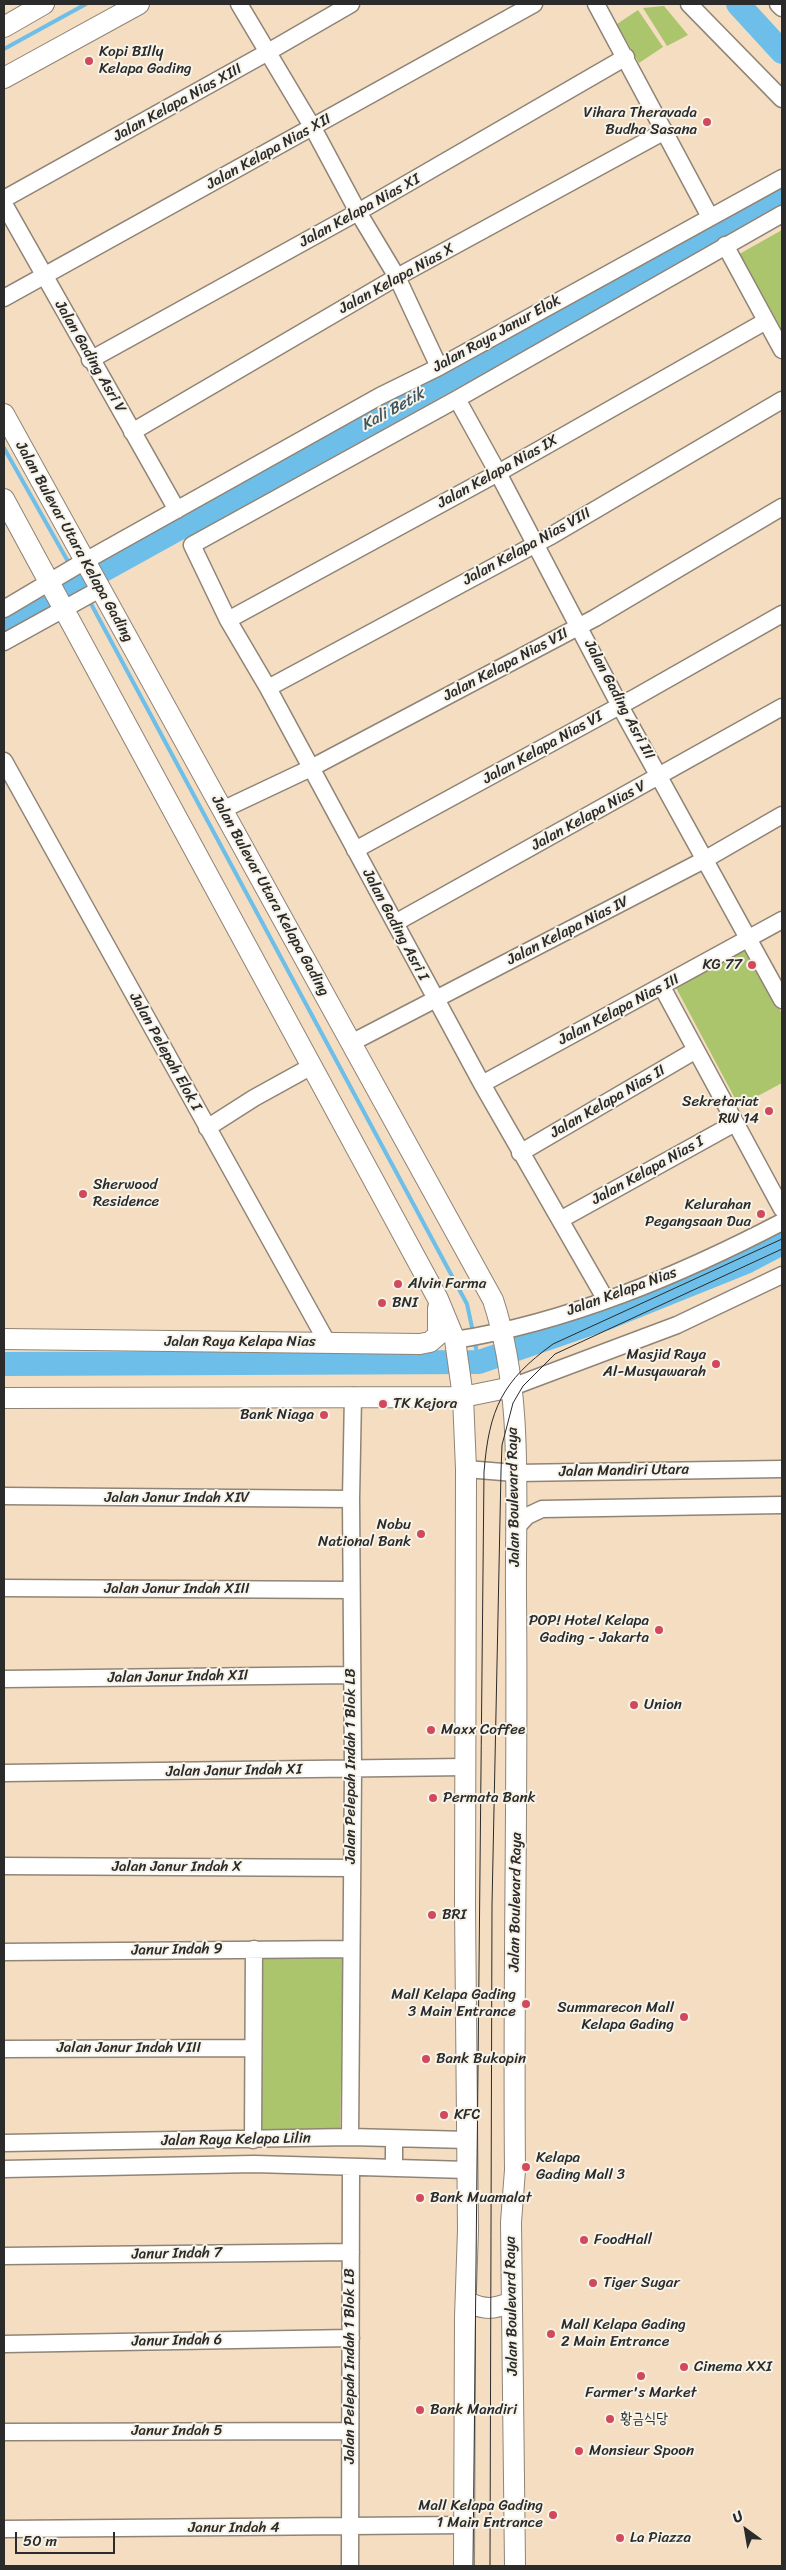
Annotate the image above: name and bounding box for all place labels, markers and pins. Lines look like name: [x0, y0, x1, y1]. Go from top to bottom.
place label: Kopi BIlly Kelapa Gading: [99, 43, 192, 78]
marker: Kopi BIlly Kelapa Gading: [83, 55, 95, 67]
place label: Vihara Theravada Budha Sasana: [583, 104, 697, 139]
marker: Vihara Theravada Budha Sasana: [701, 116, 713, 128]
place label: KG 77: [703, 956, 742, 974]
marker: KG 77: [746, 959, 758, 971]
place label: Sekretariat RW 14: [682, 1093, 759, 1128]
marker: Sekretariat RW 14: [763, 1105, 775, 1117]
place label: Sherwood Residence: [93, 1176, 159, 1211]
marker: Sherwood Residence: [77, 1188, 89, 1200]
place label: Kelurahan Pegangsaan Dua: [645, 1196, 751, 1231]
marker: Kelurahan Pegangsaan Dua: [755, 1208, 767, 1220]
place label: Alvin Farma: [408, 1275, 486, 1293]
marker: Alvin Farma: [392, 1278, 404, 1290]
place label: BNI: [392, 1294, 418, 1312]
marker: BNI: [376, 1297, 388, 1309]
place label: Masjid Raya Al-Musyawarah: [603, 1346, 706, 1381]
marker: Masjid Raya Al-Musyawarah: [710, 1358, 722, 1370]
place label: TK Kejora: [393, 1395, 457, 1413]
marker: TK Kejora: [377, 1398, 389, 1410]
place label: Bank Niaga: [240, 1406, 314, 1424]
marker: Bank Niaga: [318, 1409, 330, 1421]
place label: Nobu National Bank: [318, 1516, 411, 1551]
marker: Nobu National Bank: [415, 1528, 427, 1540]
place label: POP! Hotel Kelapa Gading - Jakarta: [529, 1612, 649, 1647]
marker: POP! Hotel Kelapa Gading - Jakarta: [653, 1624, 665, 1636]
place label: Union: [644, 1696, 682, 1714]
marker: Union: [628, 1699, 640, 1711]
place label: Maxx Coffee: [441, 1721, 525, 1739]
marker: Maxx Coffee: [425, 1724, 437, 1736]
place label: Permata Bank: [443, 1789, 536, 1807]
marker: Permata Bank: [427, 1792, 439, 1804]
place label: BRI: [442, 1906, 467, 1924]
marker: BRI: [426, 1909, 438, 1921]
place label: Mall Kelapa Gading 3 Main Entrance: [391, 1986, 516, 2021]
marker: Mall Kelapa Gading 3 Main Entrance: [520, 1998, 532, 2010]
place label: Summarecon Mall Kelapa Gading: [557, 1999, 674, 2034]
marker: Summarecon Mall Kelapa Gading: [678, 2011, 690, 2023]
place label: Bank Bukopin: [436, 2050, 526, 2068]
marker: Bank Bukopin: [420, 2053, 432, 2065]
place label: KFC: [454, 2106, 480, 2124]
marker: KFC: [438, 2109, 450, 2121]
place label: Kelapa Gading Mall 3: [536, 2149, 625, 2184]
marker: Kelapa Gading Mall 3: [520, 2161, 532, 2173]
place label: Bank Muamalat: [430, 2189, 532, 2207]
marker: Bank Muamalat: [414, 2192, 426, 2204]
place label: FoodHall: [594, 2231, 652, 2249]
marker: FoodHall: [578, 2234, 590, 2246]
place label: Tiger Sugar: [603, 2274, 680, 2292]
marker: Tiger Sugar: [587, 2277, 599, 2289]
place label: Mall Kelapa Gading 2 Main Entrance: [561, 2316, 686, 2351]
marker: Mall Kelapa Gading 2 Main Entrance: [545, 2328, 557, 2340]
place label: Cinema XXI: [694, 2358, 772, 2376]
marker: Cinema XXI: [678, 2361, 690, 2373]
marker: Farmer's Market: [635, 2370, 647, 2382]
place label: Farmer's Market: [585, 2384, 697, 2402]
place label: Bank Mandiri: [430, 2401, 517, 2419]
marker: Bank Mandiri: [414, 2404, 426, 2416]
place label: 황금식당: [620, 2410, 668, 2428]
marker: 황금식당: [604, 2413, 616, 2425]
place label: Monsieur Spoon: [589, 2442, 694, 2460]
marker: Monsieur Spoon: [573, 2445, 585, 2457]
place label: Mall Kelapa Gading 1 Main Entrance: [418, 2497, 543, 2532]
marker: Mall Kelapa Gading 1 Main Entrance: [547, 2509, 559, 2521]
place label: La Piazza: [630, 2529, 691, 2547]
marker: La Piazza: [614, 2532, 626, 2544]

